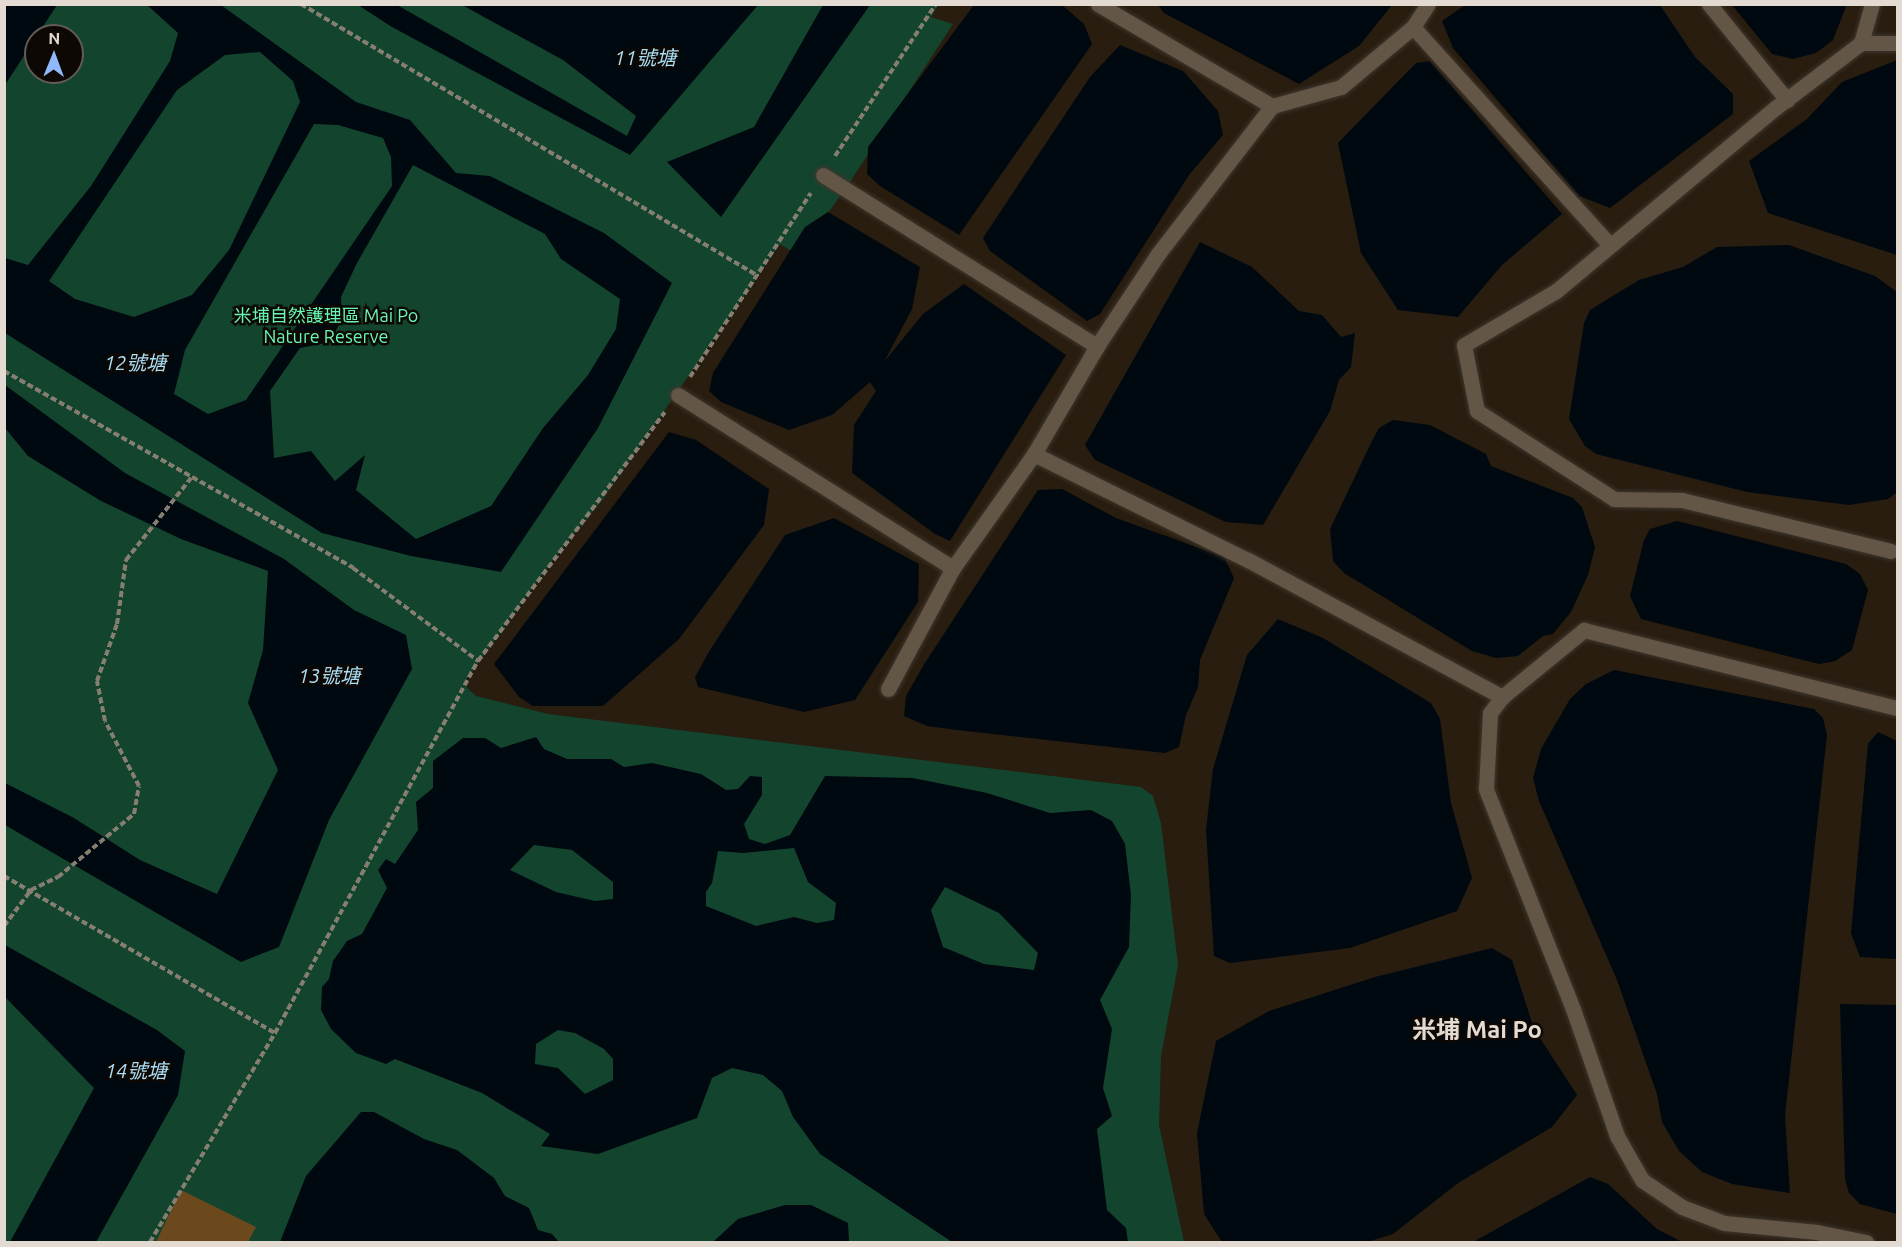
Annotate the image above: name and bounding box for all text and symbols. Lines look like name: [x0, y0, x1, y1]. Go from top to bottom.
north arrow: [24, 24, 84, 84]
text: N: [48, 29, 60, 47]
water label: 11號塘: [614, 45, 676, 69]
park label: 米埔自然護理區 Mai Po Nature Reserve: [234, 305, 418, 348]
water label: 12號塘: [104, 350, 166, 374]
water label: 13號塘: [298, 663, 360, 687]
district label: 米埔 Mai Po: [1412, 1016, 1542, 1044]
water label: 14號塘: [105, 1058, 167, 1082]

